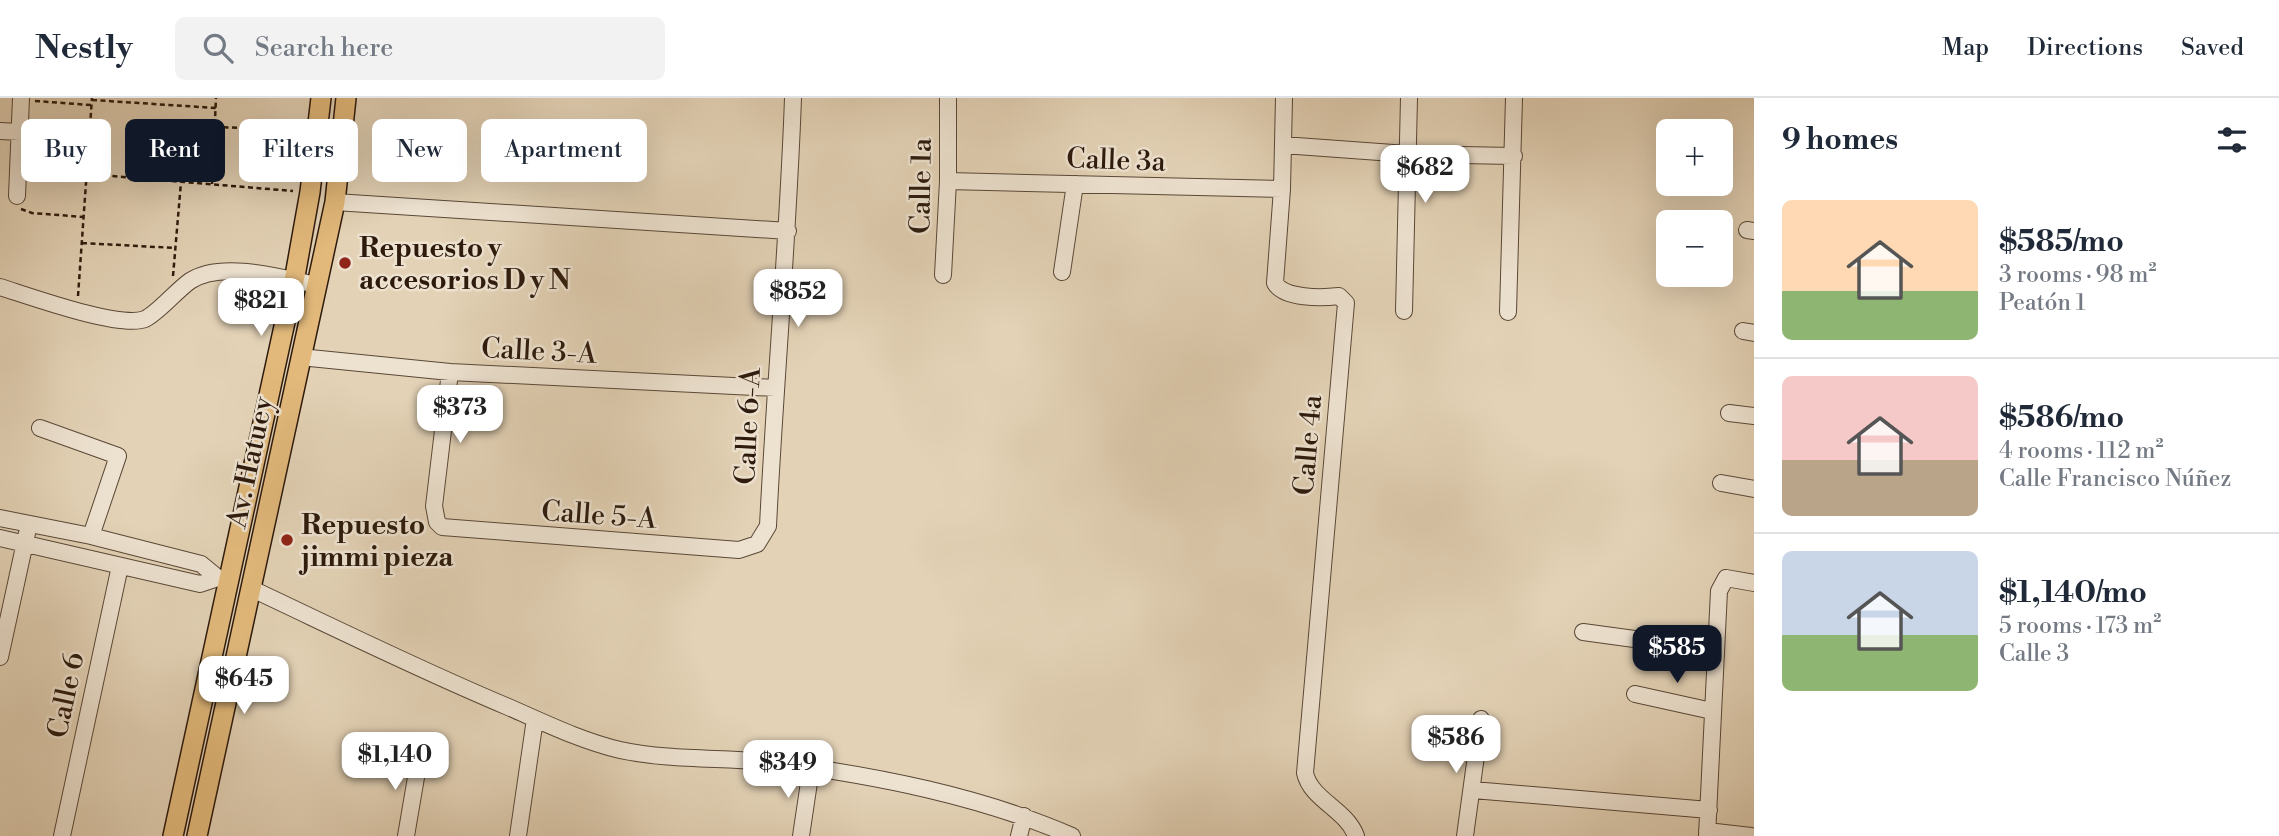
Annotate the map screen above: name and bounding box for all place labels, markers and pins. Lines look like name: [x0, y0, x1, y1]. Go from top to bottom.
pin: $682: [1384, 146, 1466, 205]
place label: Repuesto y accesorios D y N: [359, 231, 571, 298]
marker: Repuesto y accesorios D y N: [337, 255, 353, 271]
pin: $852: [757, 270, 839, 329]
pin: $821: [220, 278, 302, 338]
pin: $373: [419, 386, 501, 445]
place label: Repuesto jimmi pieza: [298, 508, 454, 575]
marker: Repuesto jimmi pieza: [279, 532, 295, 548]
pin: $585: [1636, 626, 1718, 685]
pin: $645: [203, 656, 285, 716]
pin: $586: [1415, 716, 1497, 775]
pin: $1,140: [338, 732, 452, 792]
pin: $349: [747, 740, 829, 800]

